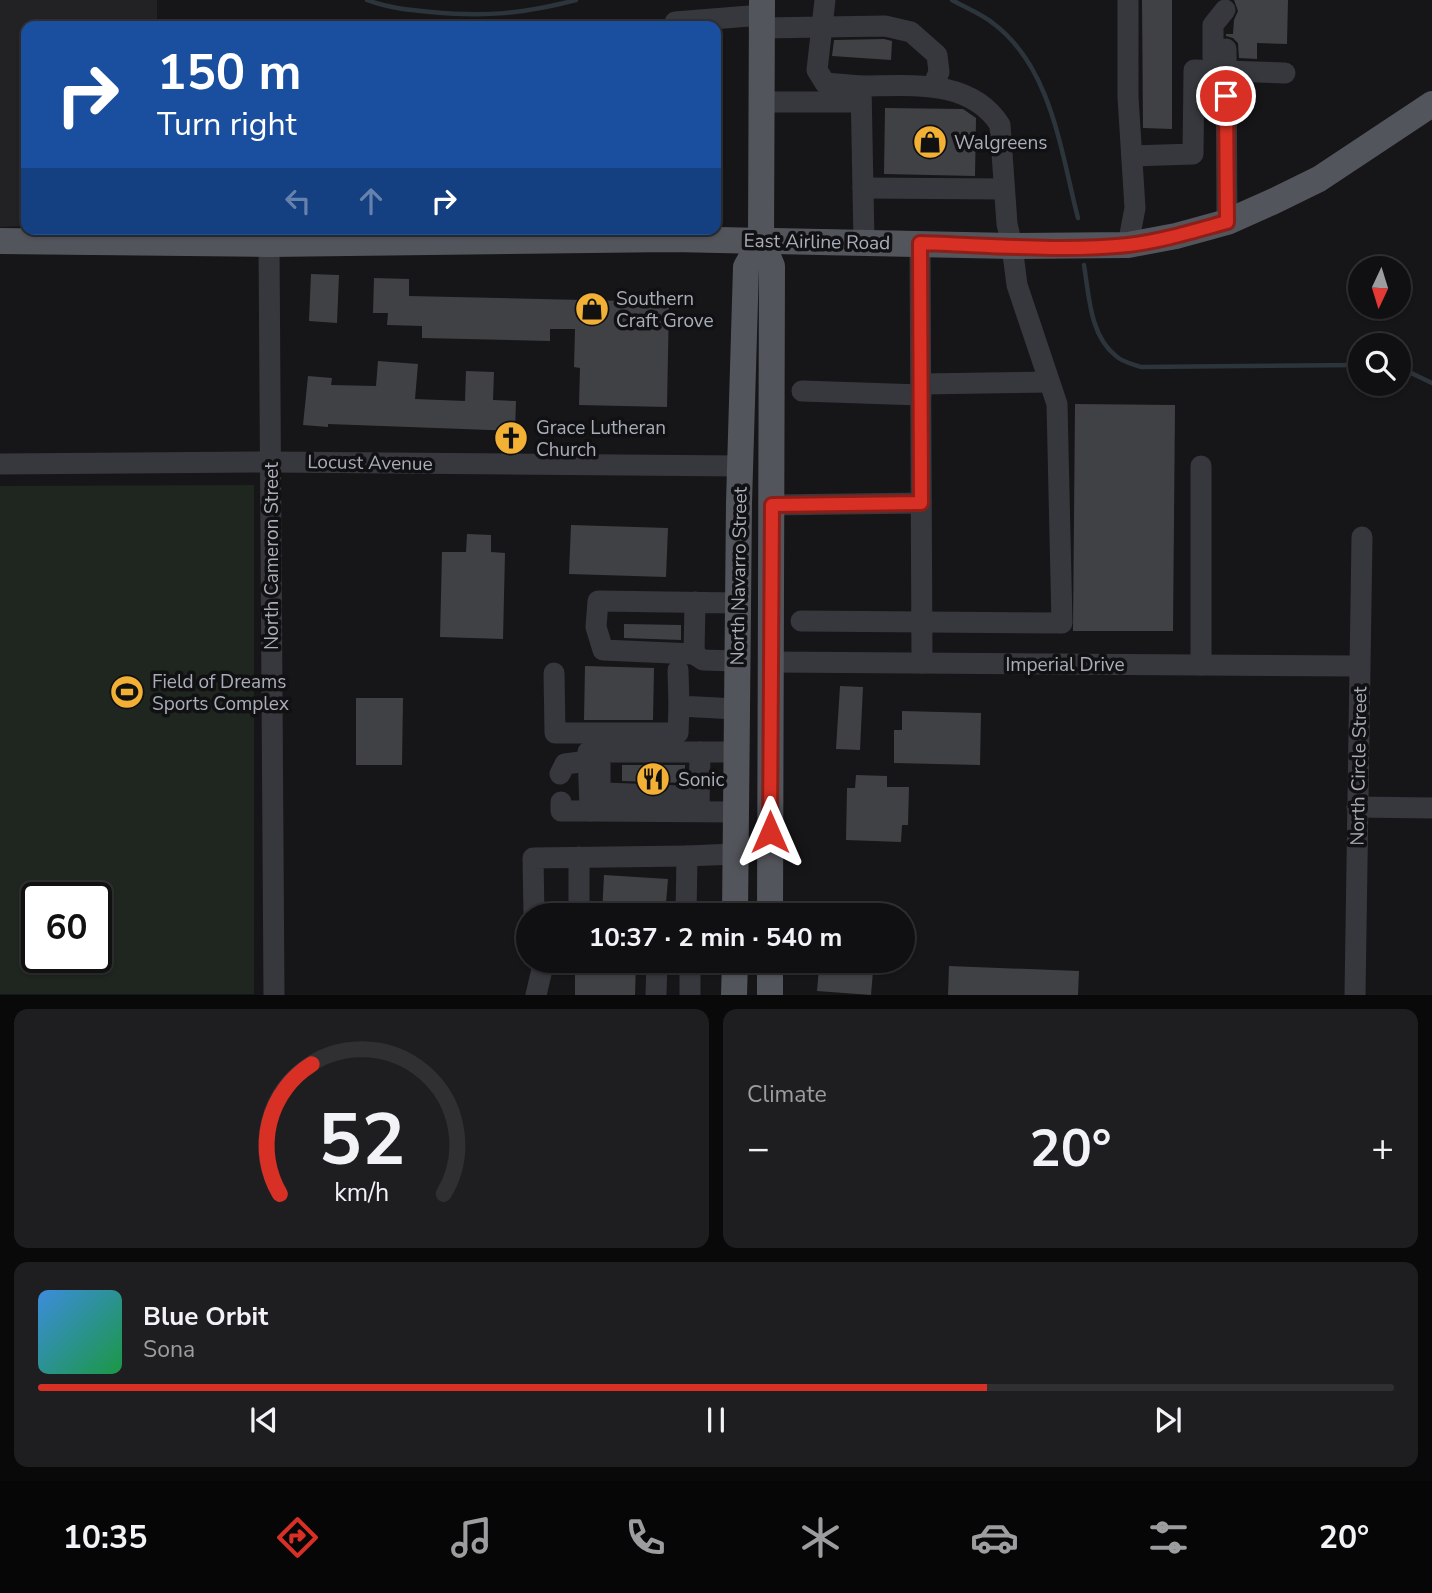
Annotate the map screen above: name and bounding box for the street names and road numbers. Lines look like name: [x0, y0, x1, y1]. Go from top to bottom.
street label: East Airline Road: [743, 228, 891, 256]
street label: Locust Avenue: [307, 449, 433, 477]
street label: North Cameron Street: [259, 462, 285, 650]
street label: North Navarro Street: [724, 486, 754, 666]
street label: Imperial Drive: [1005, 652, 1125, 678]
street label: North Circle Street: [1345, 686, 1373, 846]

